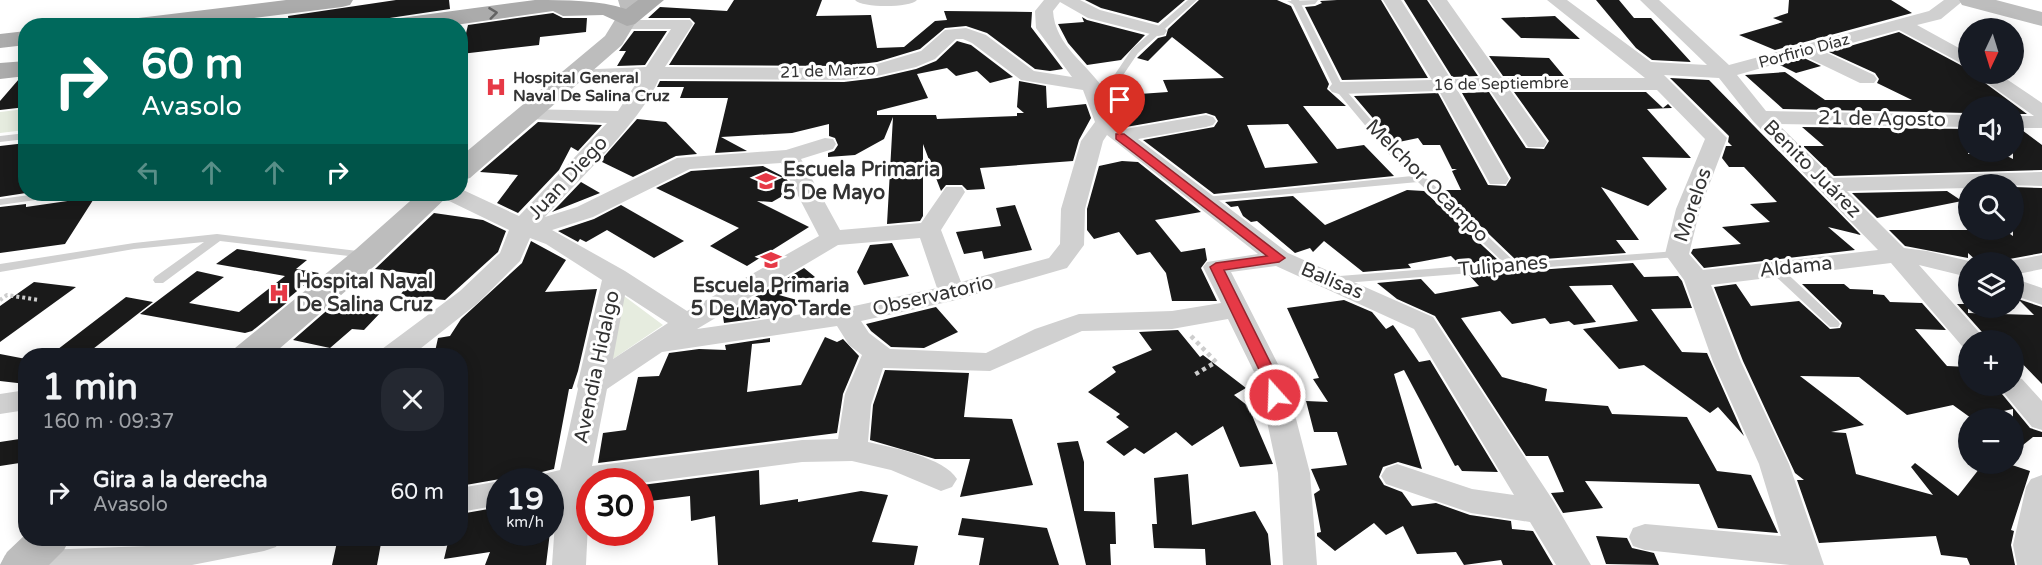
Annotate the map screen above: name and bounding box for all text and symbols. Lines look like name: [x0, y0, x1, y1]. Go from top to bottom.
one-way arrow: [488, 8, 498, 20]
north arrow: [1958, 18, 2024, 84]
map controls: [1958, 18, 2024, 474]
street label: Porfirio Díaz: [1756, 29, 1852, 73]
text: 60 m: [141, 39, 243, 90]
icon: right: [42, 42, 120, 120]
street label: 21 de Marzo: [780, 59, 876, 83]
place label: Hospital General Naval De Salina Cruz: [513, 68, 670, 106]
street label: 16 de Septiembre: [1433, 73, 1569, 95]
pin: [1094, 74, 1145, 136]
hospital icon: Hospital General Naval De Salina Cruz: [484, 75, 508, 99]
icon: arrive: [1103, 83, 1136, 116]
text: Avasolo: [141, 90, 242, 123]
button: sound: [1958, 96, 2024, 162]
street label: 21 de Agosto: [1818, 106, 1946, 132]
street label: Melchor Ocampo: [1360, 114, 1494, 248]
street label: Benito Juárez: [1758, 115, 1866, 223]
street label: Juan Diego: [523, 131, 613, 225]
icon: left: [132, 156, 165, 189]
icon: ahead: [195, 156, 228, 189]
icon: ahead: [258, 156, 291, 189]
icon: right: [321, 156, 354, 189]
place label: Escuela Primaria 5 De Mayo: [783, 158, 940, 205]
street label: Morelos: [1669, 165, 1717, 245]
school or university icon: Escuela Primaria 5 De Mayo: [754, 169, 778, 193]
button: search: [1958, 174, 2024, 240]
school or university icon: Escuela Primaria 5 De Mayo Tarde: [759, 248, 783, 272]
street label: Tulipanes: [1457, 250, 1549, 282]
street label: Aldama: [1758, 251, 1834, 283]
button: layers: [1958, 252, 2024, 318]
street label: Balisas: [1297, 257, 1367, 305]
place label: Hospital Naval De Salina Cruz: [296, 270, 433, 317]
street label: Observatorio: [870, 270, 996, 322]
place label: Escuela Primaria 5 De Mayo Tarde: [691, 274, 851, 321]
hospital icon: Hospital Naval De Salina Cruz: [267, 281, 291, 305]
street label: Avendia Hidalgo: [569, 288, 625, 446]
button: +: [1958, 330, 2024, 396]
position arrow: [1243, 363, 1307, 427]
text: 1 min: [42, 366, 138, 409]
button: close: [381, 368, 444, 431]
button: −: [1958, 408, 2024, 474]
text: 160 m · 09:37: [42, 410, 174, 434]
text: Gira a la derecha: [93, 467, 268, 493]
speed limit sign: 30: [576, 468, 654, 546]
icon: right: [42, 476, 75, 509]
text: 60 m: [390, 479, 444, 505]
text: 19: [506, 481, 544, 518]
text: Avasolo: [93, 493, 168, 517]
text: km/h: [506, 513, 544, 531]

